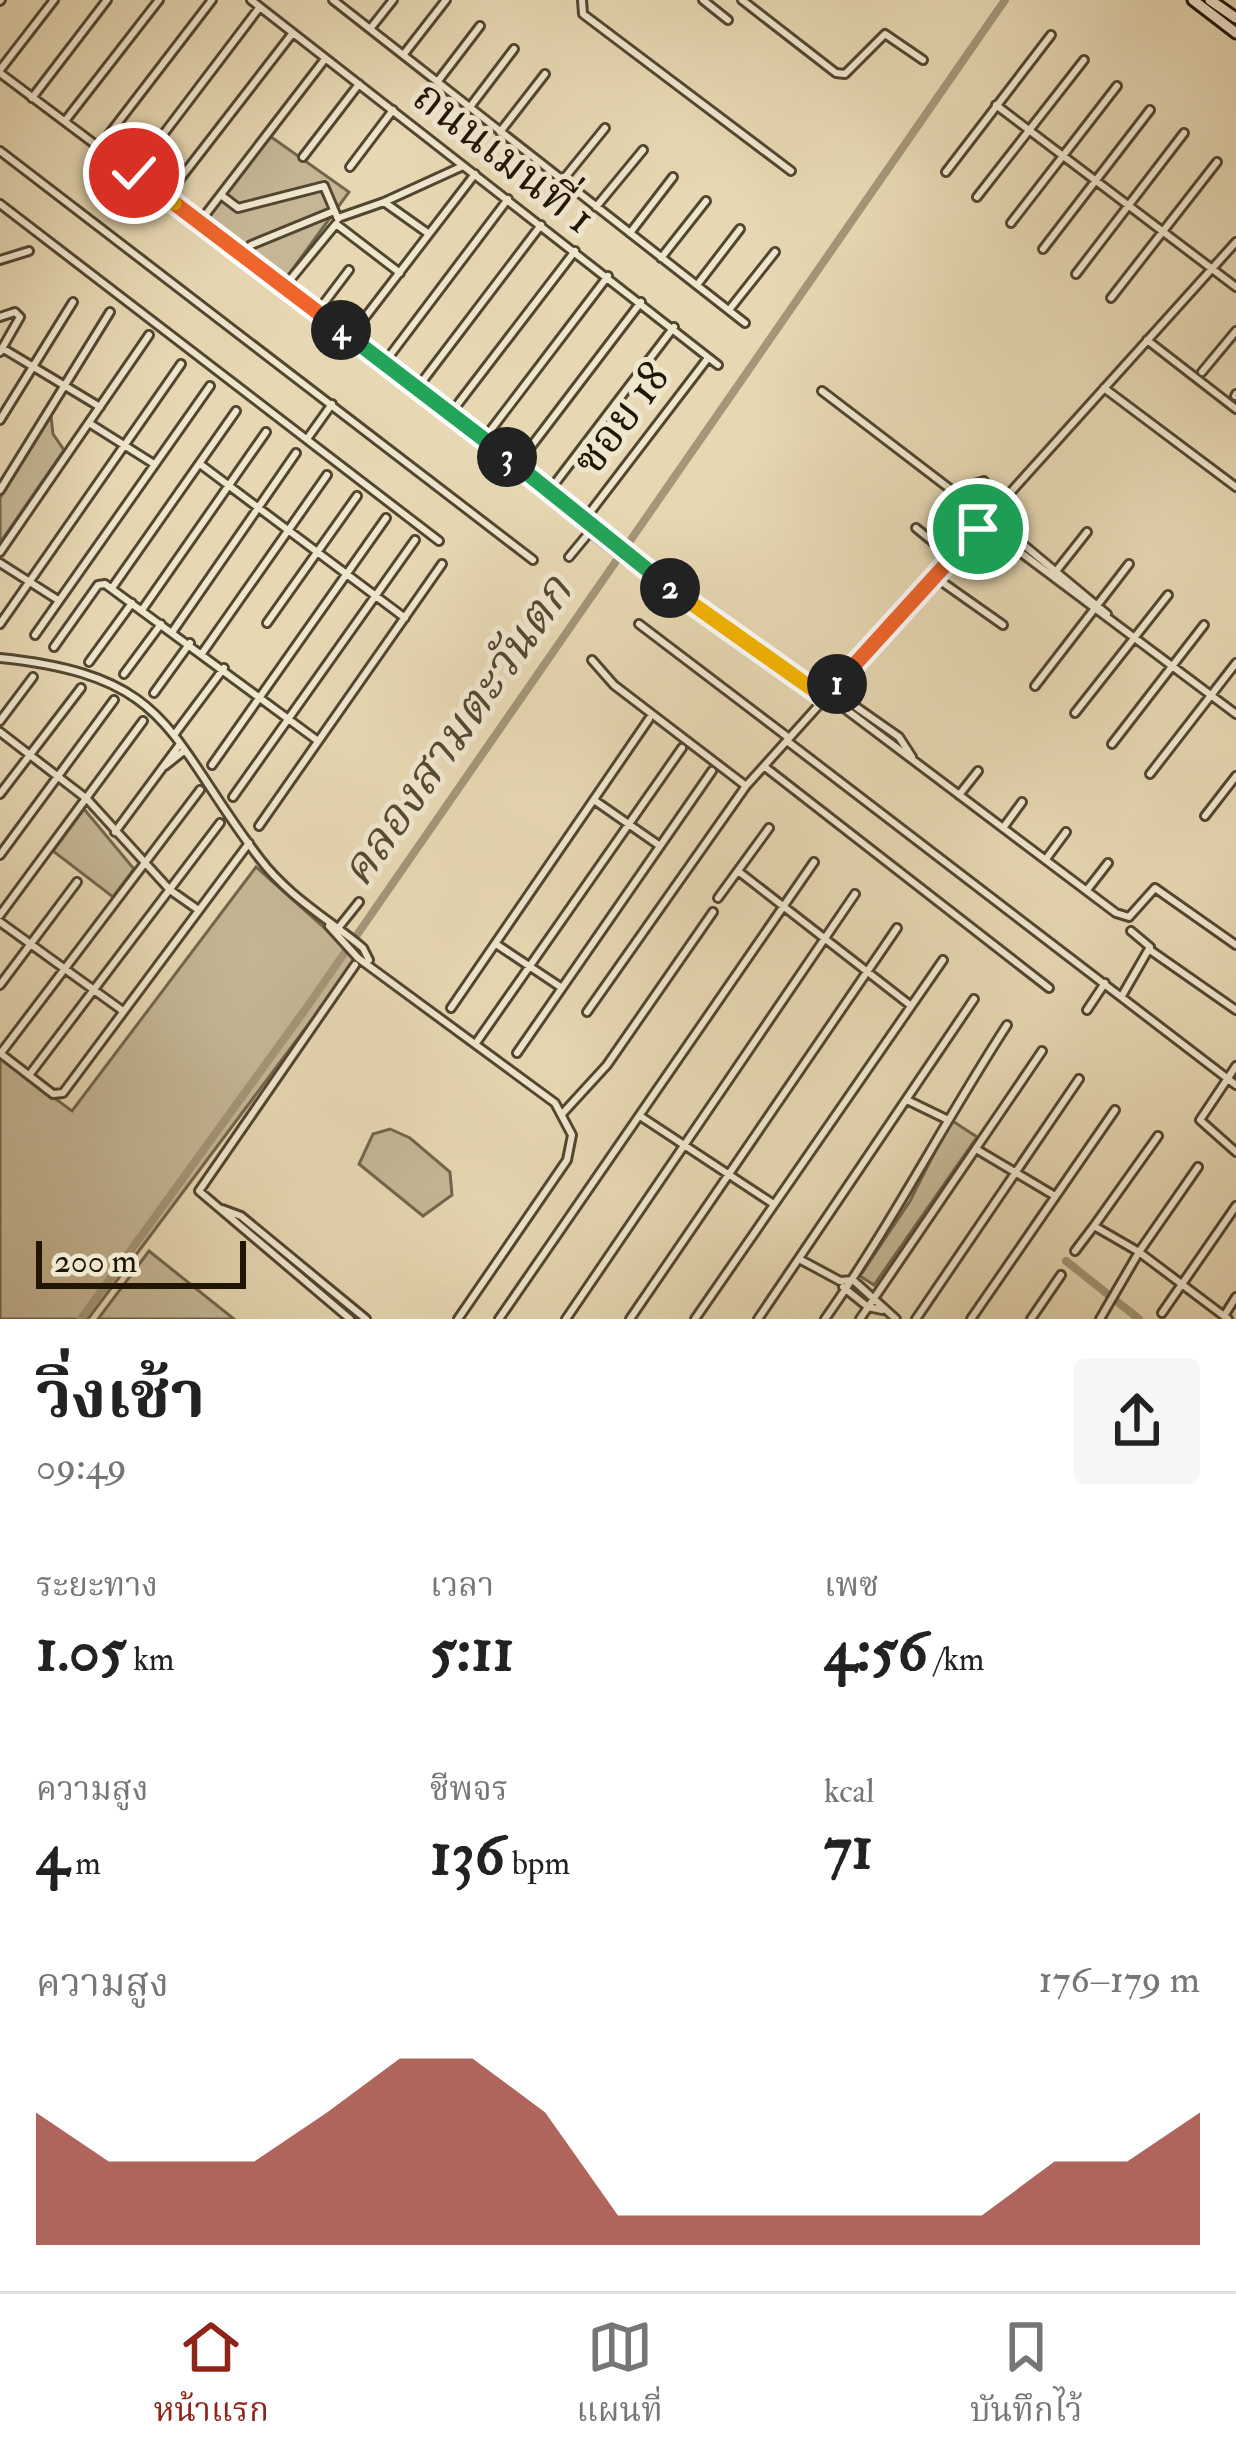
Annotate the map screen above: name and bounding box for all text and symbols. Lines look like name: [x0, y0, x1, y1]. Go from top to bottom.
street label: ถนนเมนที่ 1: [401, 64, 610, 246]
pin: [83, 122, 185, 224]
icon: check: [101, 140, 167, 206]
pin: 4: [311, 300, 371, 360]
text: 4: [332, 309, 350, 350]
street label: ซอย 18: [561, 352, 682, 487]
pin: 3: [477, 427, 537, 487]
text: 3: [501, 436, 513, 477]
pin: [927, 478, 1029, 580]
icon: arrive: [945, 496, 1011, 562]
pin: 2: [640, 558, 700, 618]
water label: คลองสามตะวันตก: [327, 563, 587, 898]
text: 2: [662, 567, 678, 608]
pin: 1: [807, 654, 867, 714]
text: 1: [831, 663, 843, 704]
scale bar: [36, 1235, 246, 1288]
text: 200 m: [54, 1241, 137, 1282]
text: วิ่งเช้า: [36, 1355, 205, 1438]
button: share: [1074, 1358, 1200, 1484]
text: 09:49: [36, 1442, 127, 1491]
text: ระยะทาง: [36, 1565, 158, 1606]
text: เวลา: [430, 1565, 494, 1606]
text: เพซ: [824, 1565, 879, 1606]
text: 1.05: [36, 1614, 126, 1689]
text: 5:11: [430, 1614, 514, 1689]
text: 4:56: [824, 1614, 928, 1689]
text: km: [126, 1639, 174, 1680]
text: /km: [928, 1639, 984, 1680]
text: ความสูง: [36, 1769, 149, 1810]
text: ชีพจร: [430, 1769, 508, 1810]
text: kcal: [824, 1771, 875, 1812]
text: 71: [824, 1812, 873, 1887]
text: 4: [36, 1818, 68, 1893]
text: 136: [430, 1818, 505, 1893]
text: m: [68, 1843, 101, 1884]
text: bpm: [505, 1843, 570, 1884]
text: 176–179 m: [1039, 1955, 1200, 2004]
text: ความสูง: [36, 1959, 169, 2008]
tab: หน้าแรก: [154, 2314, 269, 2439]
tab: แผนที่: [576, 2314, 663, 2439]
tab: บันทึกไว้: [970, 2314, 1082, 2439]

